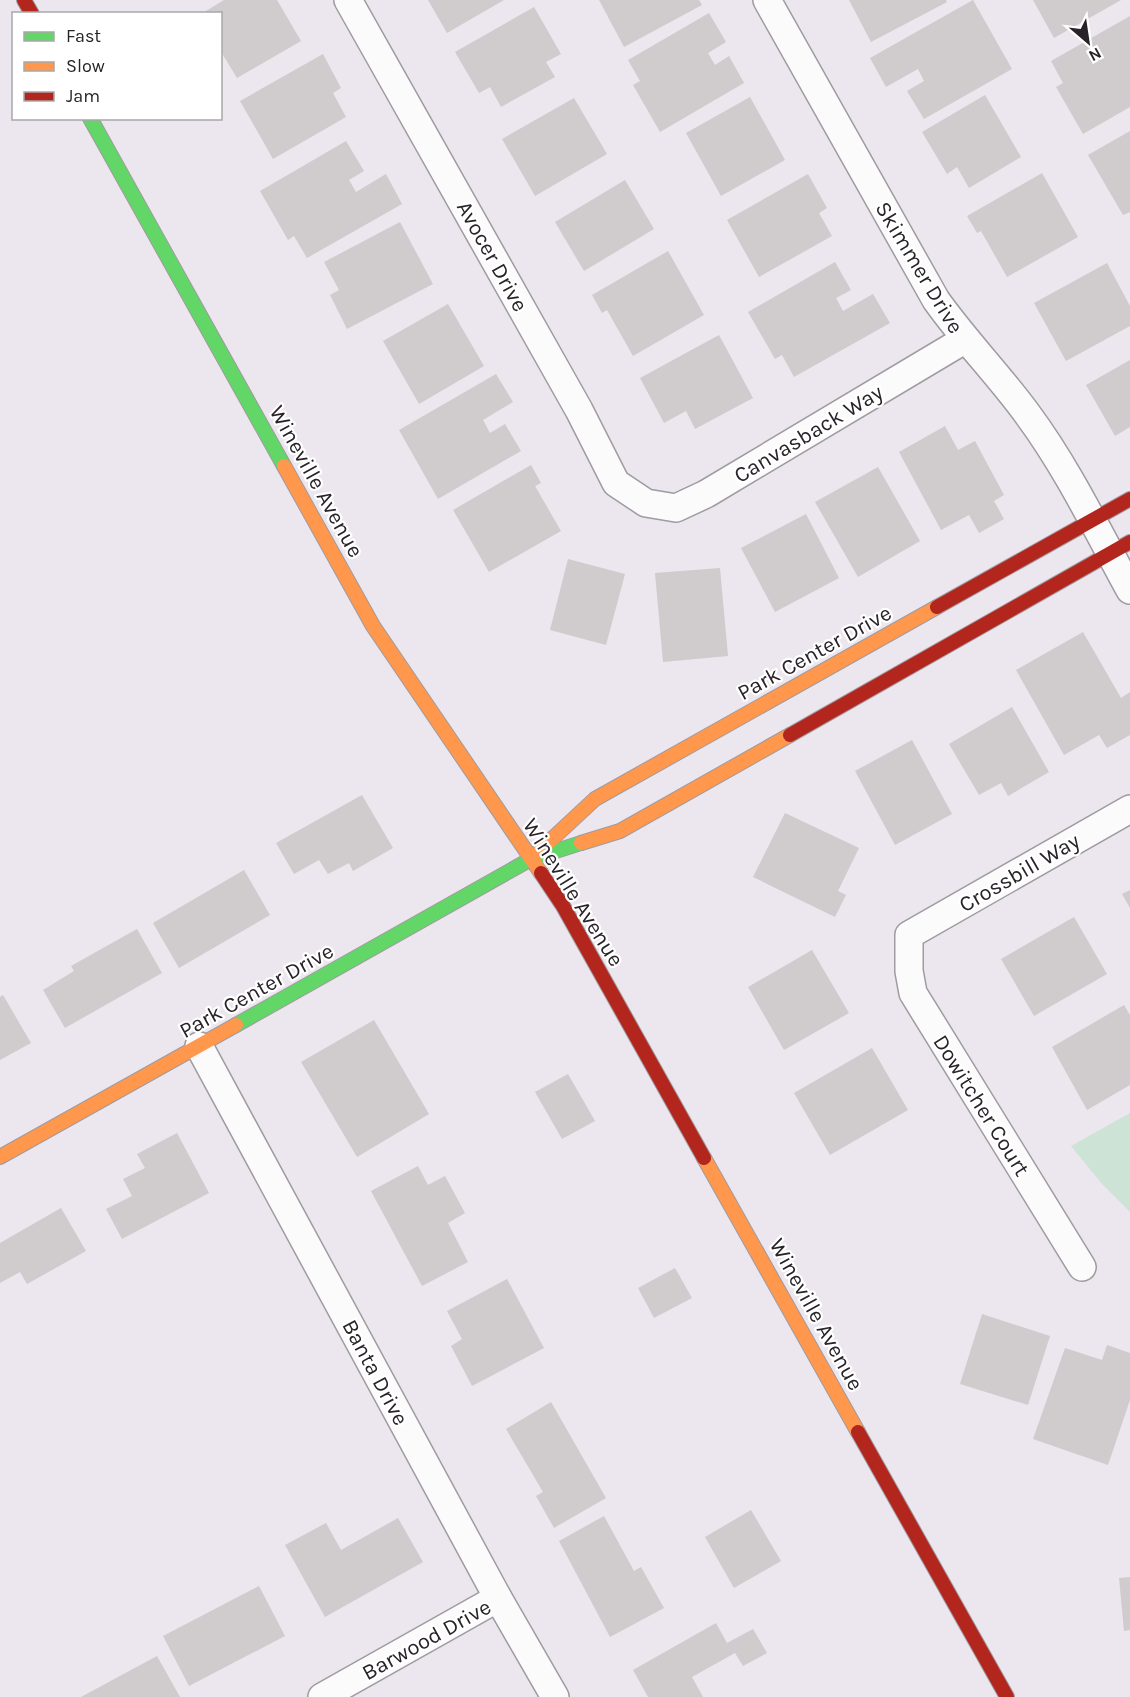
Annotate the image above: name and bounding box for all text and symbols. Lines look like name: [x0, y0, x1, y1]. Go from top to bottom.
legend: [12, 12, 222, 120]
north arrow: [1058, 12, 1118, 72]
text: Fast: [66, 25, 101, 47]
text: N: [1085, 44, 1105, 66]
text: Slow: [66, 55, 105, 77]
text: Jam: [66, 85, 100, 107]
street label: Avocer Drive: [451, 197, 533, 316]
street label: Skimmer Drive: [870, 197, 969, 338]
street label: Canvasback Way: [729, 379, 888, 489]
street label: Wineville Avenue: [264, 401, 369, 562]
street label: Park Center Drive: [733, 600, 896, 706]
street label: Wineville Avenue: [517, 814, 629, 971]
street label: Crossbill Way: [955, 828, 1084, 918]
street label: Park Center Drive: [175, 938, 338, 1044]
street label: Dowitcher Court: [927, 1030, 1035, 1181]
street label: Wineville Avenue: [764, 1234, 869, 1395]
street label: Banta Drive: [336, 1315, 414, 1430]
street label: Barwood Drive: [357, 1594, 495, 1686]

